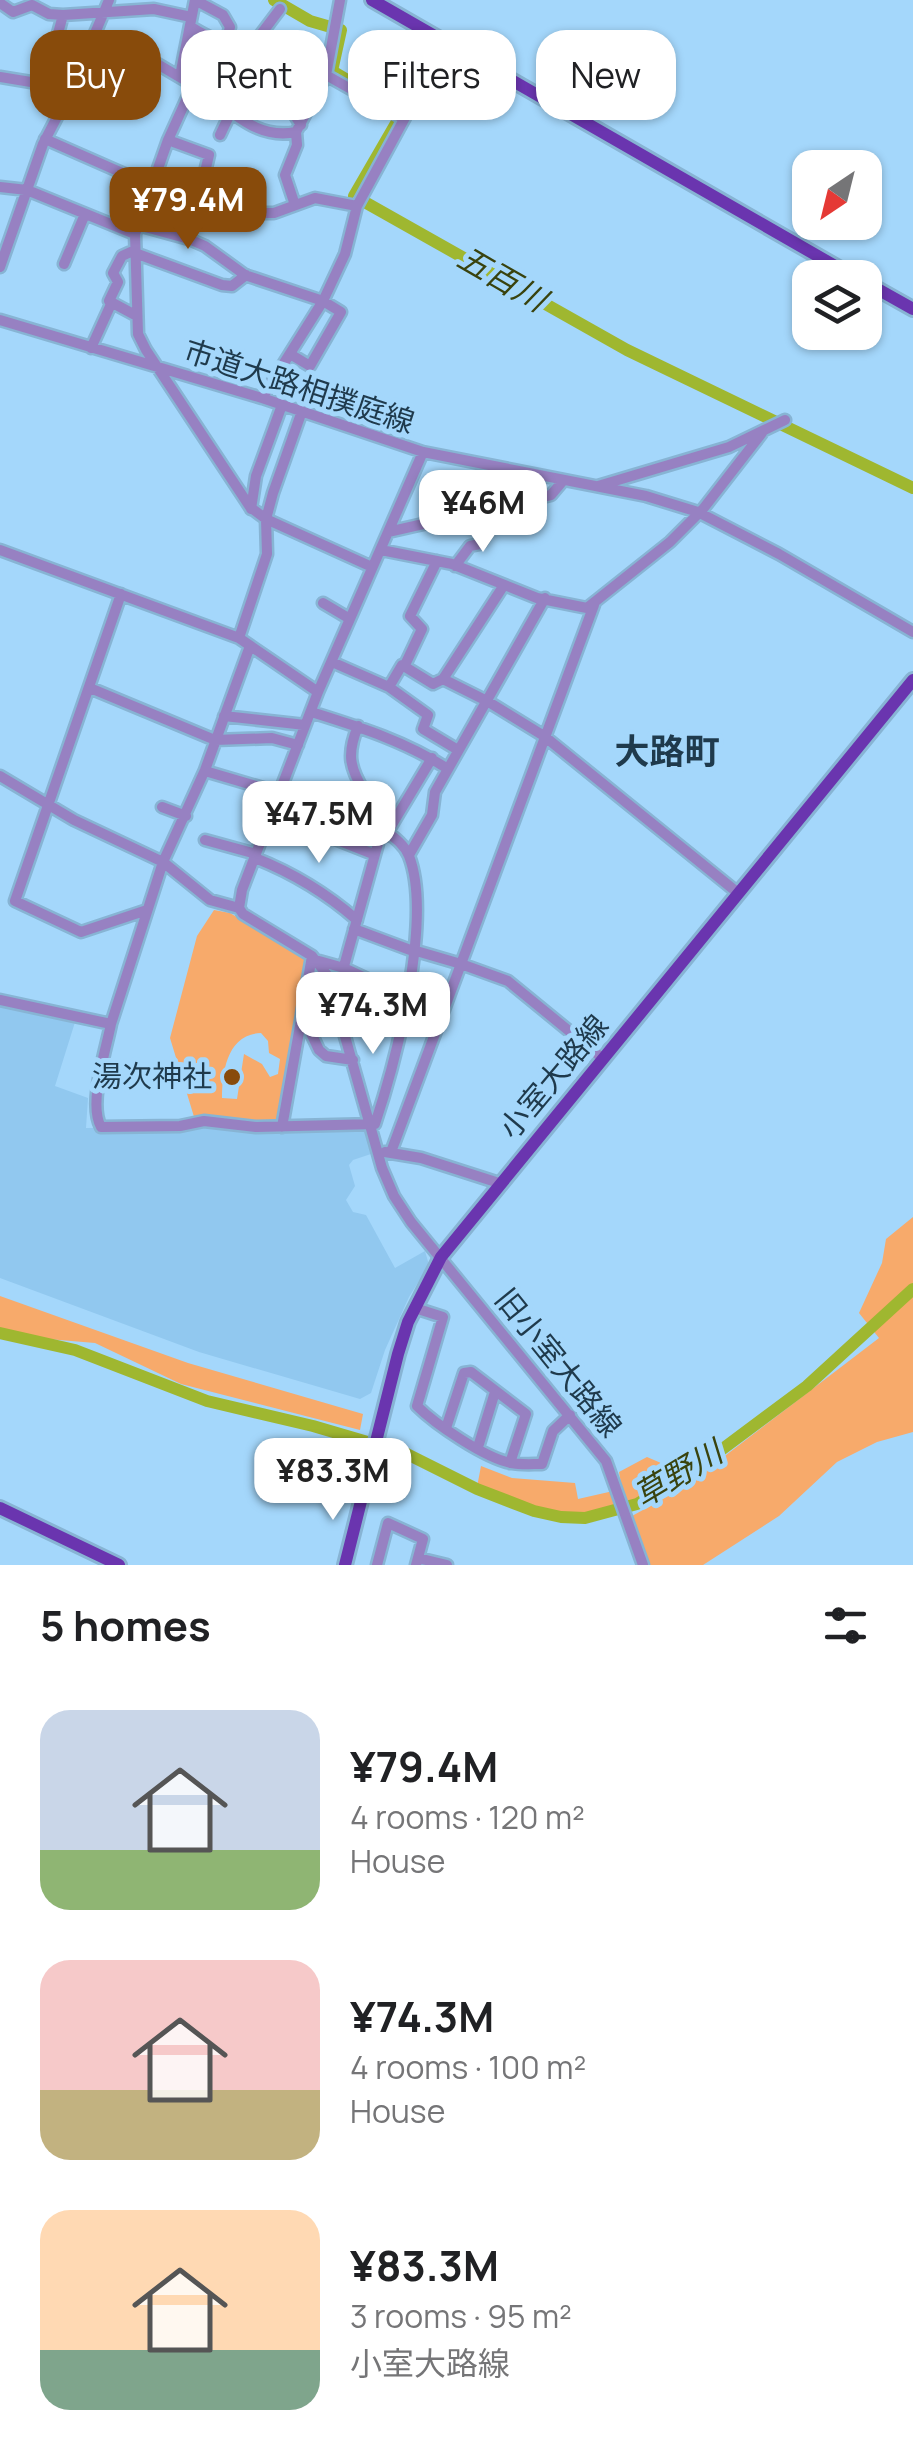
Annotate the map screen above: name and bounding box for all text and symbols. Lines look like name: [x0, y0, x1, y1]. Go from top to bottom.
chip: Buy: [30, 30, 161, 120]
chip: Rent: [181, 30, 328, 120]
chip: Filters: [348, 30, 516, 120]
chip: New: [536, 30, 676, 120]
north arrow: [792, 150, 882, 240]
map controls: [792, 150, 882, 350]
pin: ¥79.4M: [107, 167, 269, 252]
text: ¥79.4M: [132, 177, 244, 221]
water label: 五百川: [450, 235, 558, 323]
button: layers: [792, 260, 882, 350]
street label: 市道大路相撲庭線: [179, 329, 420, 442]
pin: ¥46M: [424, 470, 542, 555]
text: ¥46M: [441, 480, 525, 524]
district label: 大路町: [614, 727, 720, 775]
pin: ¥47.5M: [238, 781, 400, 866]
text: ¥47.5M: [264, 791, 374, 835]
pin: ¥74.3M: [292, 972, 454, 1057]
text: ¥74.3M: [318, 982, 428, 1026]
street label: 小室大路線: [489, 1005, 617, 1147]
place label: 湯次神社: [92, 1055, 212, 1096]
marker: 湯次神社: [221, 1066, 243, 1088]
street label: 旧小室大路線: [487, 1279, 632, 1445]
water label: 草野川: [625, 1428, 733, 1517]
pin: ¥83.3M: [252, 1438, 414, 1523]
text: ¥83.3M: [276, 1448, 390, 1492]
text: 5 homes: [40, 1596, 211, 1654]
icon: filters: [818, 1598, 873, 1653]
text: ¥79.4M: [350, 1737, 498, 1795]
icon: home: [120, 1750, 240, 1870]
text: 4 rooms · 120 m²: [350, 1795, 585, 1839]
text: House: [350, 1839, 445, 1883]
text: ¥74.3M: [350, 1987, 494, 2045]
icon: home: [120, 2000, 240, 2120]
text: 4 rooms · 100 m²: [350, 2045, 586, 2089]
text: House: [350, 2089, 445, 2133]
text: ¥83.3M: [350, 2236, 499, 2294]
icon: home: [120, 2250, 240, 2370]
text: 3 rooms · 95 m²: [350, 2294, 572, 2338]
text: 小室大路線: [350, 2341, 510, 2385]

